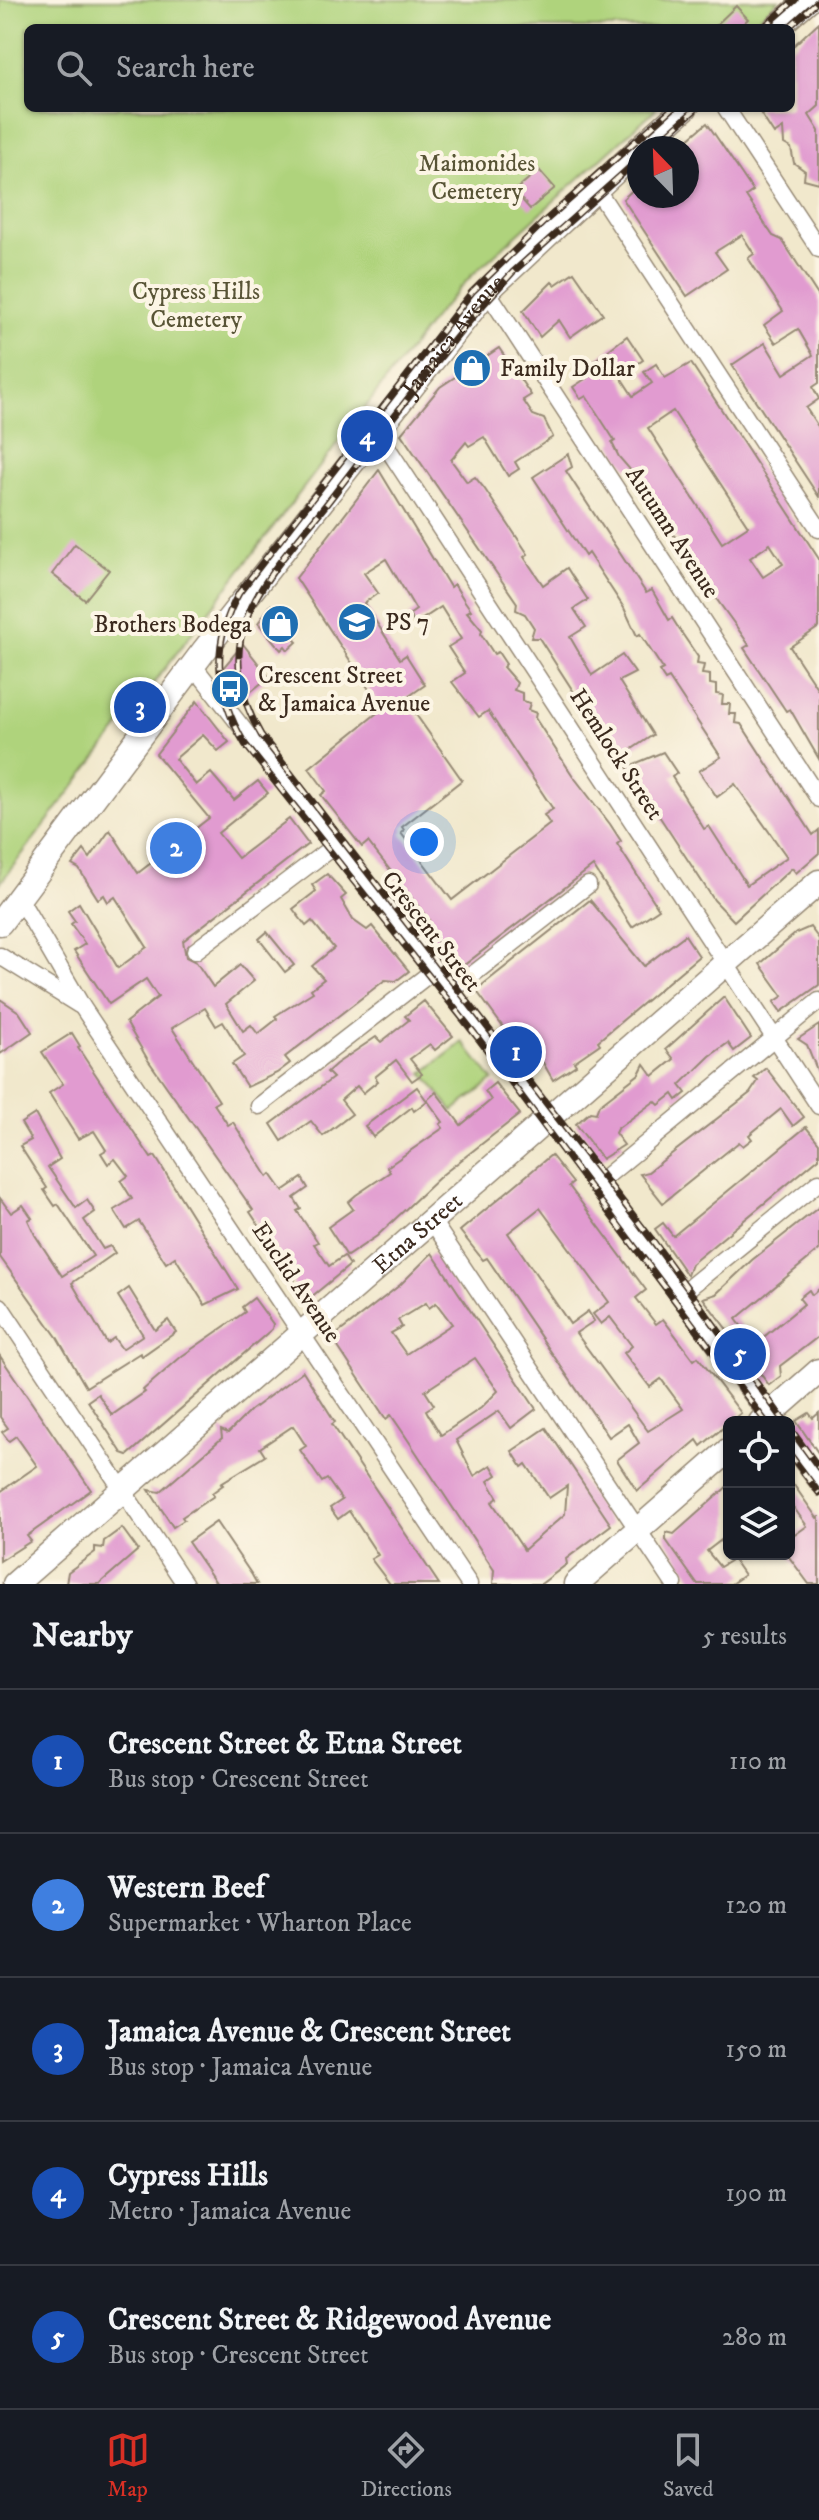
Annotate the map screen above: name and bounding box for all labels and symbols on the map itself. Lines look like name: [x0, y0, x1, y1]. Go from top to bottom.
north arrow: [627, 136, 699, 208]
park label: Maimonides Cemetery: [419, 149, 535, 207]
street label: Jamaica Avenue: [394, 268, 511, 405]
park label: Cypress Hills Cemetery: [132, 277, 260, 335]
shop icon: Family Dollar: [451, 347, 493, 389]
place label: Family Dollar: [500, 354, 635, 384]
pin: 4: [341, 406, 393, 466]
street label: Autumn Avenue: [618, 461, 726, 604]
school or university icon: PS 7: [336, 601, 378, 643]
shop icon: Brothers Bodega: [259, 603, 301, 645]
place label: PS 7: [385, 608, 429, 638]
place label: Brothers Bodega: [93, 610, 253, 640]
place label: Crescent Street & Jamaica Avenue: [258, 661, 430, 719]
bus stop icon: Crescent Street & Jamaica Avenue: [209, 668, 251, 710]
pin: 3: [114, 677, 166, 737]
street label: Hemlock Street: [563, 683, 670, 826]
pin: 2: [150, 818, 202, 878]
your location: [404, 822, 444, 862]
street label: Crescent Street: [375, 865, 488, 998]
pin: 1: [490, 1022, 542, 1082]
street label: Etna Street: [367, 1186, 469, 1281]
street label: Euclid Avenue: [245, 1217, 347, 1348]
pin: 5: [714, 1324, 766, 1384]

